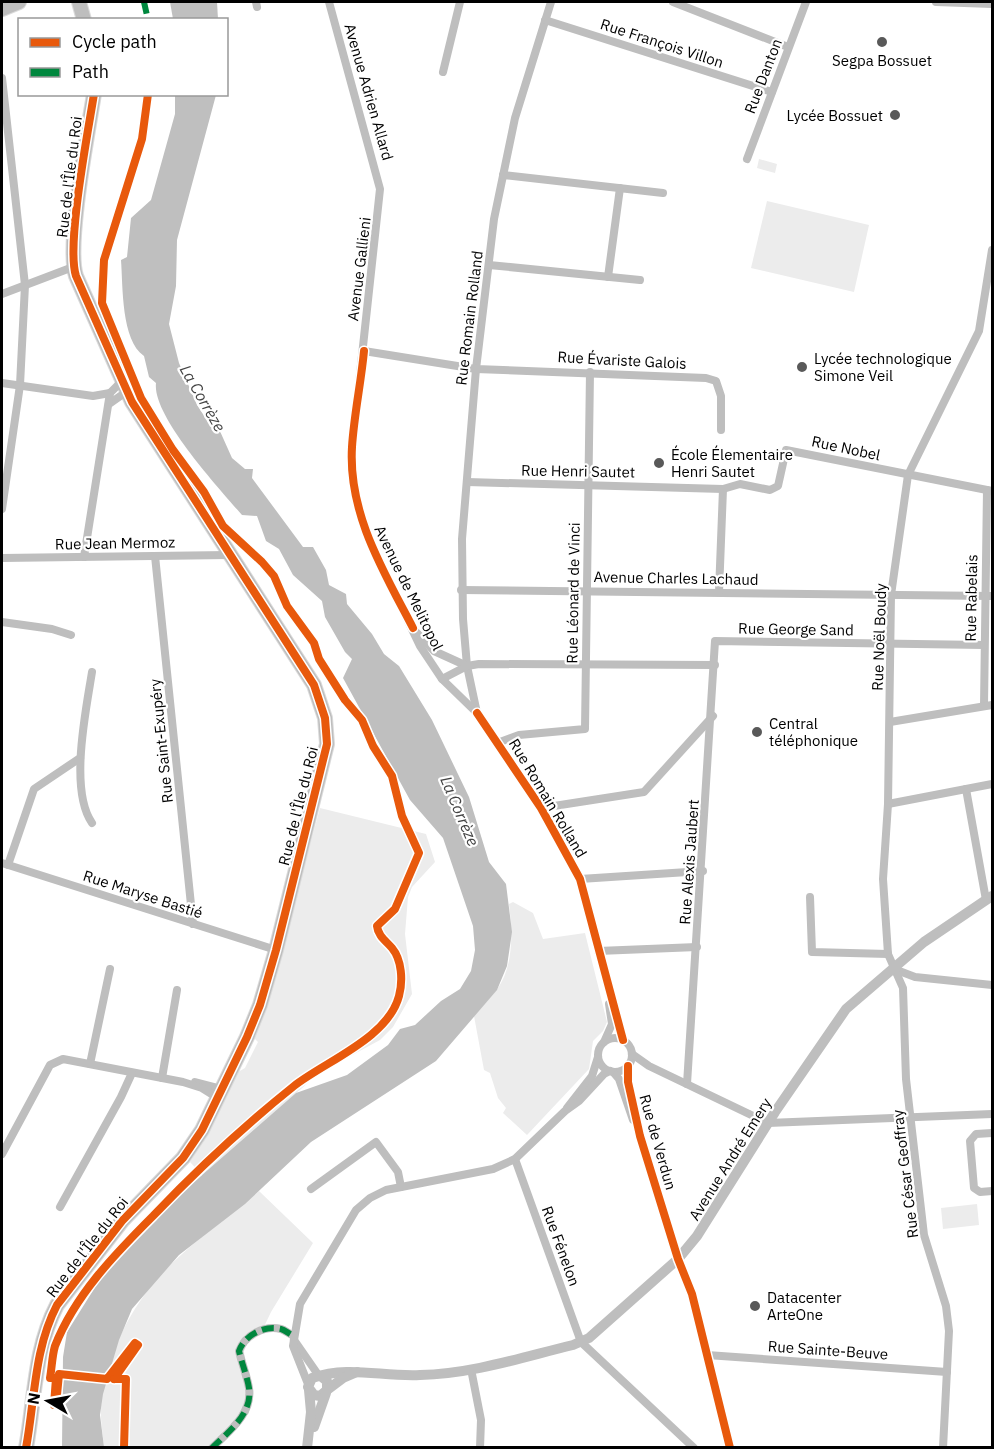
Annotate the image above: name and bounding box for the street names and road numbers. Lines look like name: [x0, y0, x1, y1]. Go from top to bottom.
street label: Rue François Villon: [598, 14, 726, 72]
street label: Avenue Adrien Allard: [340, 21, 398, 163]
street label: Rue Danton: [740, 36, 786, 116]
street label: Rue de l'Île du Roi: [52, 115, 86, 239]
street label: Avenue Gallieni: [343, 216, 375, 322]
street label: Rue Romain Rolland: [451, 250, 487, 386]
street label: Rue Évariste Galois: [557, 347, 687, 373]
street label: Rue Nobel: [810, 431, 882, 465]
street label: Rue Henri Sautet: [521, 461, 635, 481]
street label: Avenue de Melitopol: [370, 522, 448, 654]
street label: Rue Léonard de Vinci: [562, 522, 584, 664]
street label: Rue Jean Mermoz: [55, 532, 175, 554]
street label: Rue Rabelais: [961, 554, 981, 642]
street label: Avenue Charles Lachaud: [593, 567, 759, 589]
street label: Rue Noël Boudy: [868, 582, 890, 691]
street label: Rue George Sand: [738, 618, 854, 640]
street label: Rue Saint-Exupéry: [145, 677, 177, 804]
street label: Rue Romain Rolland: [505, 735, 591, 861]
street label: Rue de l'Île du Roi: [274, 744, 322, 868]
street label: Rue Alexis Jaubert: [675, 799, 703, 925]
street label: Rue Maryse Bastié: [81, 866, 205, 922]
street label: Rue de Verdun: [635, 1092, 681, 1192]
street label: Avenue André Emery: [685, 1094, 776, 1224]
street label: Rue César Geoffray: [888, 1108, 922, 1239]
street label: Rue de l'Île du Roi: [42, 1193, 132, 1301]
street label: Rue Fénelon: [538, 1203, 584, 1289]
street label: Rue Sainte-Beuve: [767, 1336, 889, 1364]

